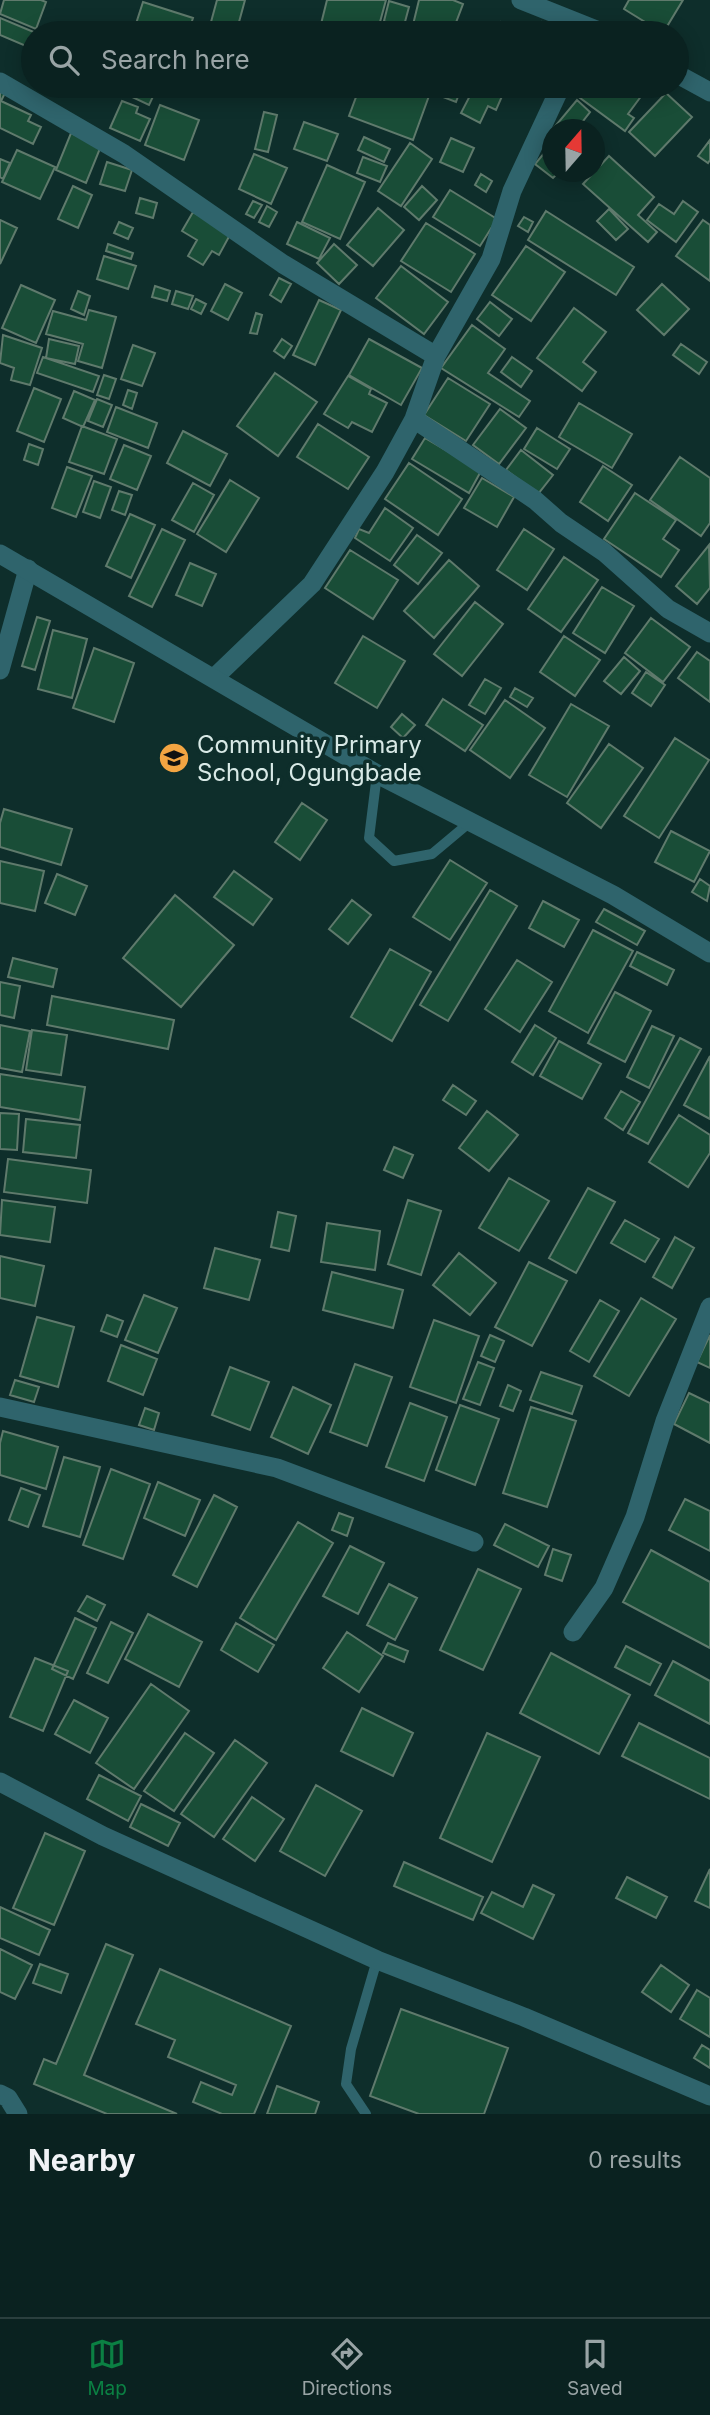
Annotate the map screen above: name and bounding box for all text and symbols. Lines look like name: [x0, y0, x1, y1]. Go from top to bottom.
search box: [21, 21, 689, 98]
icon: search: [45, 41, 83, 79]
text: Search here: [101, 44, 250, 75]
north arrow: [542, 119, 605, 182]
place label: Community Primary School, Ogungbade: [197, 730, 422, 787]
school or university icon: Community Primary School, Ogungbade: [157, 741, 191, 775]
text: Nearby: [28, 2142, 136, 2178]
text: 0 results: [588, 2146, 682, 2174]
tab: Map: [87, 2335, 127, 2400]
tab: Directions: [302, 2335, 392, 2400]
tab: Saved: [567, 2335, 623, 2400]

